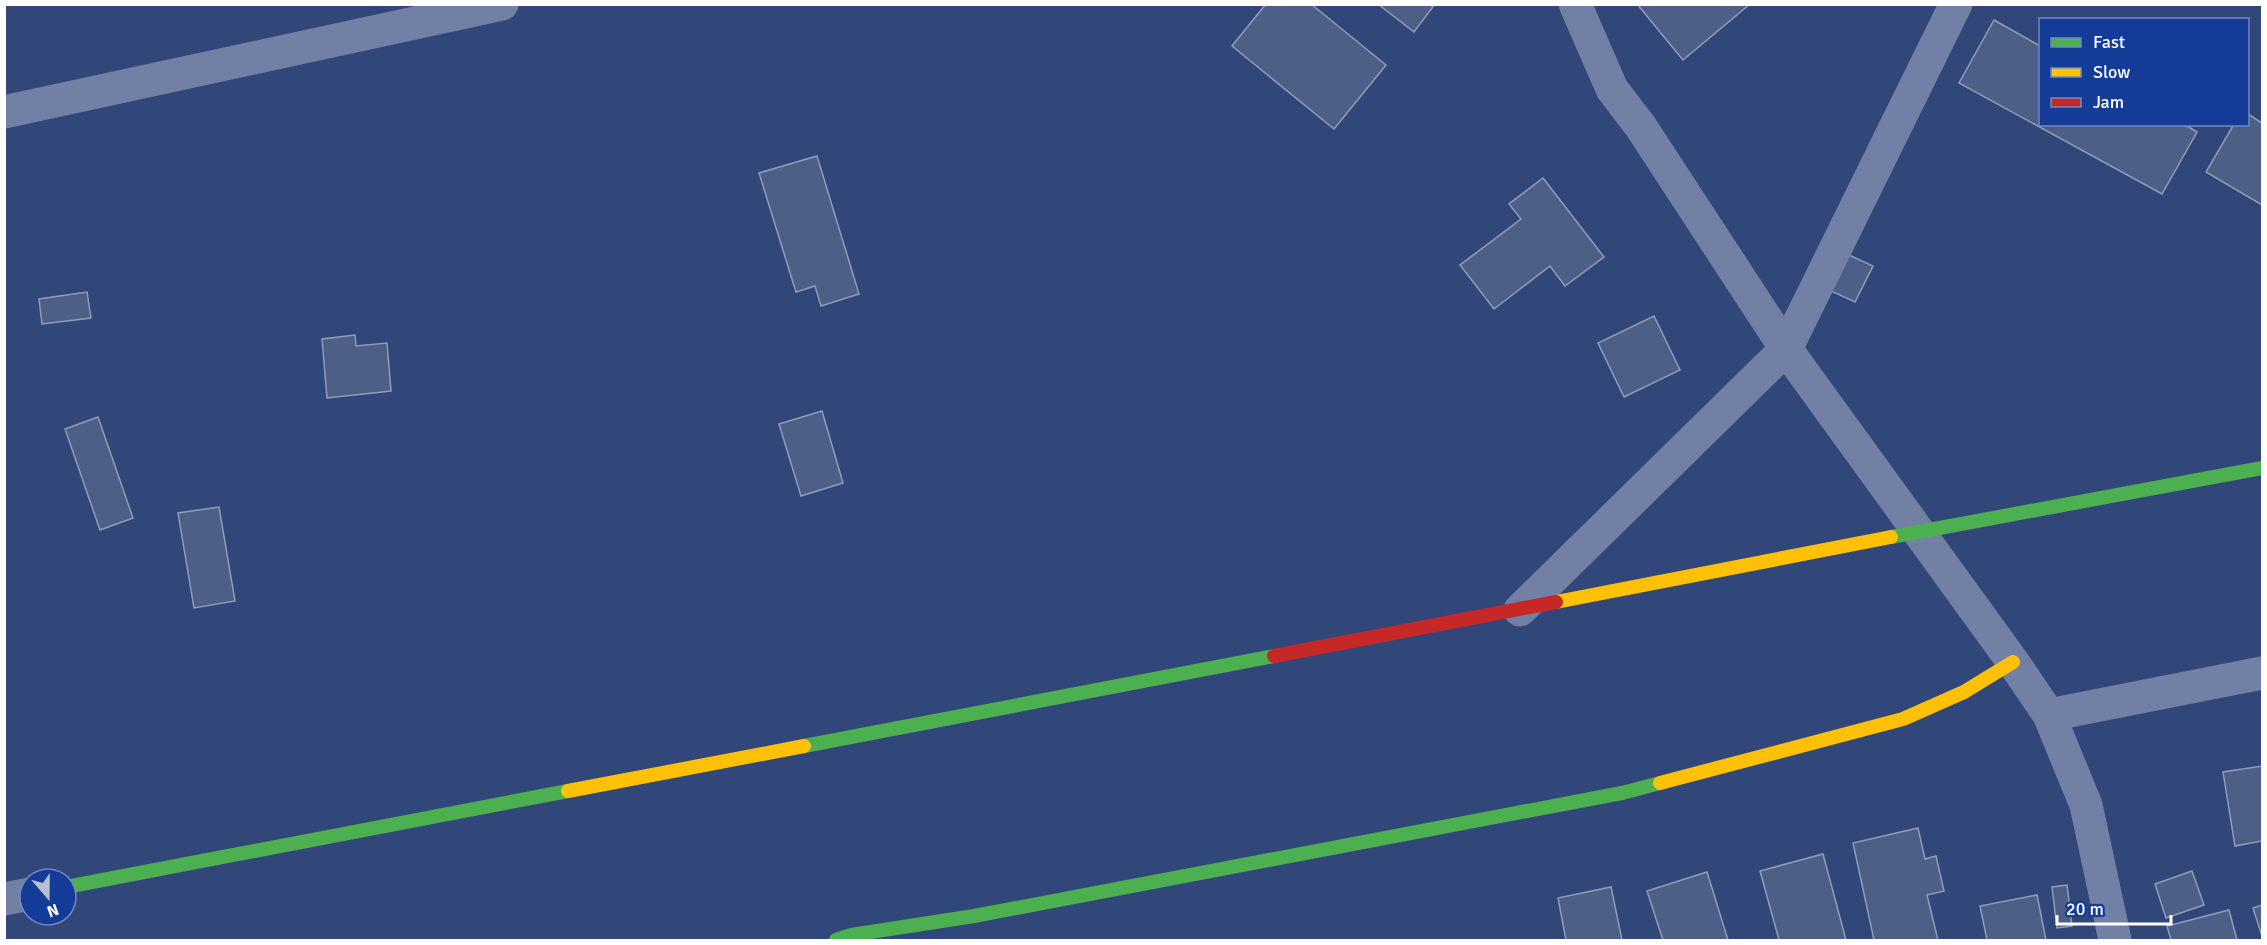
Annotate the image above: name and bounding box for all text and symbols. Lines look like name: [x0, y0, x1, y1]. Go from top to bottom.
legend: [2039, 18, 2249, 126]
text: Fast: [2093, 31, 2125, 53]
text: Slow: [2093, 61, 2130, 83]
text: Jam: [2093, 91, 2124, 113]
north arrow: [18, 867, 78, 927]
scale bar: [2057, 888, 2171, 926]
text: 20 m: [2066, 898, 2104, 920]
text: N: [44, 899, 61, 921]

